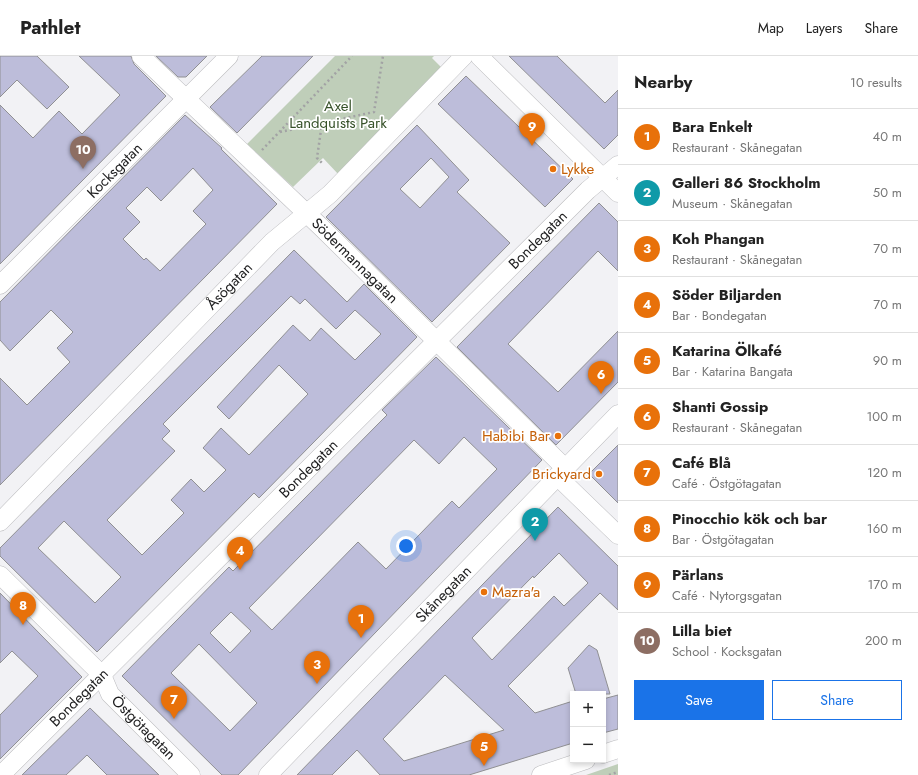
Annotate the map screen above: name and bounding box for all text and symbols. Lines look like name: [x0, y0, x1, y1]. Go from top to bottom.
text: Pathlet: [20, 14, 80, 41]
text: Map: [758, 18, 784, 38]
text: Layers: [806, 18, 842, 38]
text: Share: [864, 18, 898, 38]
text: Nearby: [634, 70, 692, 94]
text: 10 results: [850, 73, 902, 92]
park label: Axel Landquists Park: [289, 95, 387, 134]
pin: 9: [519, 113, 545, 146]
text: Bara Enkelt: [672, 116, 752, 138]
text: 1: [644, 127, 650, 146]
text: 40 m: [873, 127, 902, 146]
pin: 10: [70, 136, 96, 169]
street label: Kocksgatan: [82, 138, 147, 203]
text: Restaurant · Skånegatan: [672, 138, 802, 157]
place label: Lykke: [561, 158, 595, 180]
marker: Lykke: [548, 164, 558, 174]
text: Galleri 86 Stockholm: [672, 172, 821, 194]
text: 2: [643, 183, 651, 202]
text: 50 m: [873, 183, 902, 202]
text: Museum · Skånegatan: [672, 194, 792, 213]
street label: Bondegatan: [503, 206, 572, 274]
street label: Södermannagatan: [307, 213, 403, 309]
text: Koh Phangan: [672, 228, 764, 250]
text: 3: [643, 239, 651, 258]
text: 70 m: [873, 239, 902, 258]
text: Restaurant · Skånegatan: [672, 250, 802, 269]
street label: Åsögatan: [201, 257, 258, 315]
text: Söder Biljarden: [672, 284, 782, 306]
text: 4: [642, 295, 652, 314]
text: 70 m: [873, 295, 902, 314]
text: Bar · Bondegatan: [672, 306, 767, 325]
text: Katarina Ölkafé: [672, 340, 782, 362]
text: 5: [643, 351, 651, 370]
text: 90 m: [873, 351, 902, 370]
pin: 6: [588, 361, 614, 394]
text: Bar · Katarina Bangata: [672, 362, 793, 381]
text: Shanti Gossip: [672, 396, 768, 418]
text: 6: [643, 407, 651, 426]
text: 100 m: [867, 407, 902, 426]
text: Restaurant · Skånegatan: [672, 418, 802, 437]
place label: Habibi Bar: [482, 425, 551, 447]
marker: Habibi Bar: [553, 431, 563, 441]
street label: Bondegatan: [274, 434, 343, 503]
text: Café Blå: [672, 452, 731, 474]
place label: Brickyard: [532, 463, 591, 485]
text: 7: [643, 463, 651, 482]
text: 120 m: [867, 463, 902, 482]
marker: Brickyard: [594, 469, 604, 479]
text: Café · Östgötagatan: [672, 474, 782, 493]
pin: 2: [522, 508, 548, 541]
text: Pinocchio kök och bar: [672, 508, 827, 530]
text: 8: [643, 519, 651, 538]
text: 160 m: [867, 519, 902, 538]
text: Bar · Östgötagatan: [672, 530, 774, 549]
your location: [396, 536, 416, 556]
pin: 4: [227, 537, 253, 570]
street label: Skånegatan: [410, 560, 476, 628]
text: Pärlans: [672, 564, 723, 586]
text: 9: [643, 575, 651, 594]
text: 170 m: [867, 575, 902, 594]
place label: Mazra'a: [492, 581, 540, 603]
text: Café · Nytorgsgatan: [672, 586, 782, 605]
marker: Mazra'a: [479, 587, 489, 597]
pin: 8: [10, 592, 36, 625]
pin: 1: [348, 605, 374, 638]
text: Lilla biet: [672, 620, 732, 642]
text: 10: [639, 631, 655, 650]
text: 200 m: [865, 631, 902, 650]
text: School · Kocksgatan: [672, 642, 782, 661]
pin: 3: [304, 651, 330, 684]
street label: Bondegatan: [44, 663, 113, 732]
button: Save: [634, 680, 764, 720]
button: Share: [772, 680, 902, 720]
pin: 7: [161, 686, 187, 719]
street label: Östgötagatan: [106, 690, 181, 765]
map controls: [570, 691, 606, 763]
button: +: [570, 691, 606, 727]
button: −: [570, 727, 606, 763]
pin: 5: [471, 733, 497, 766]

